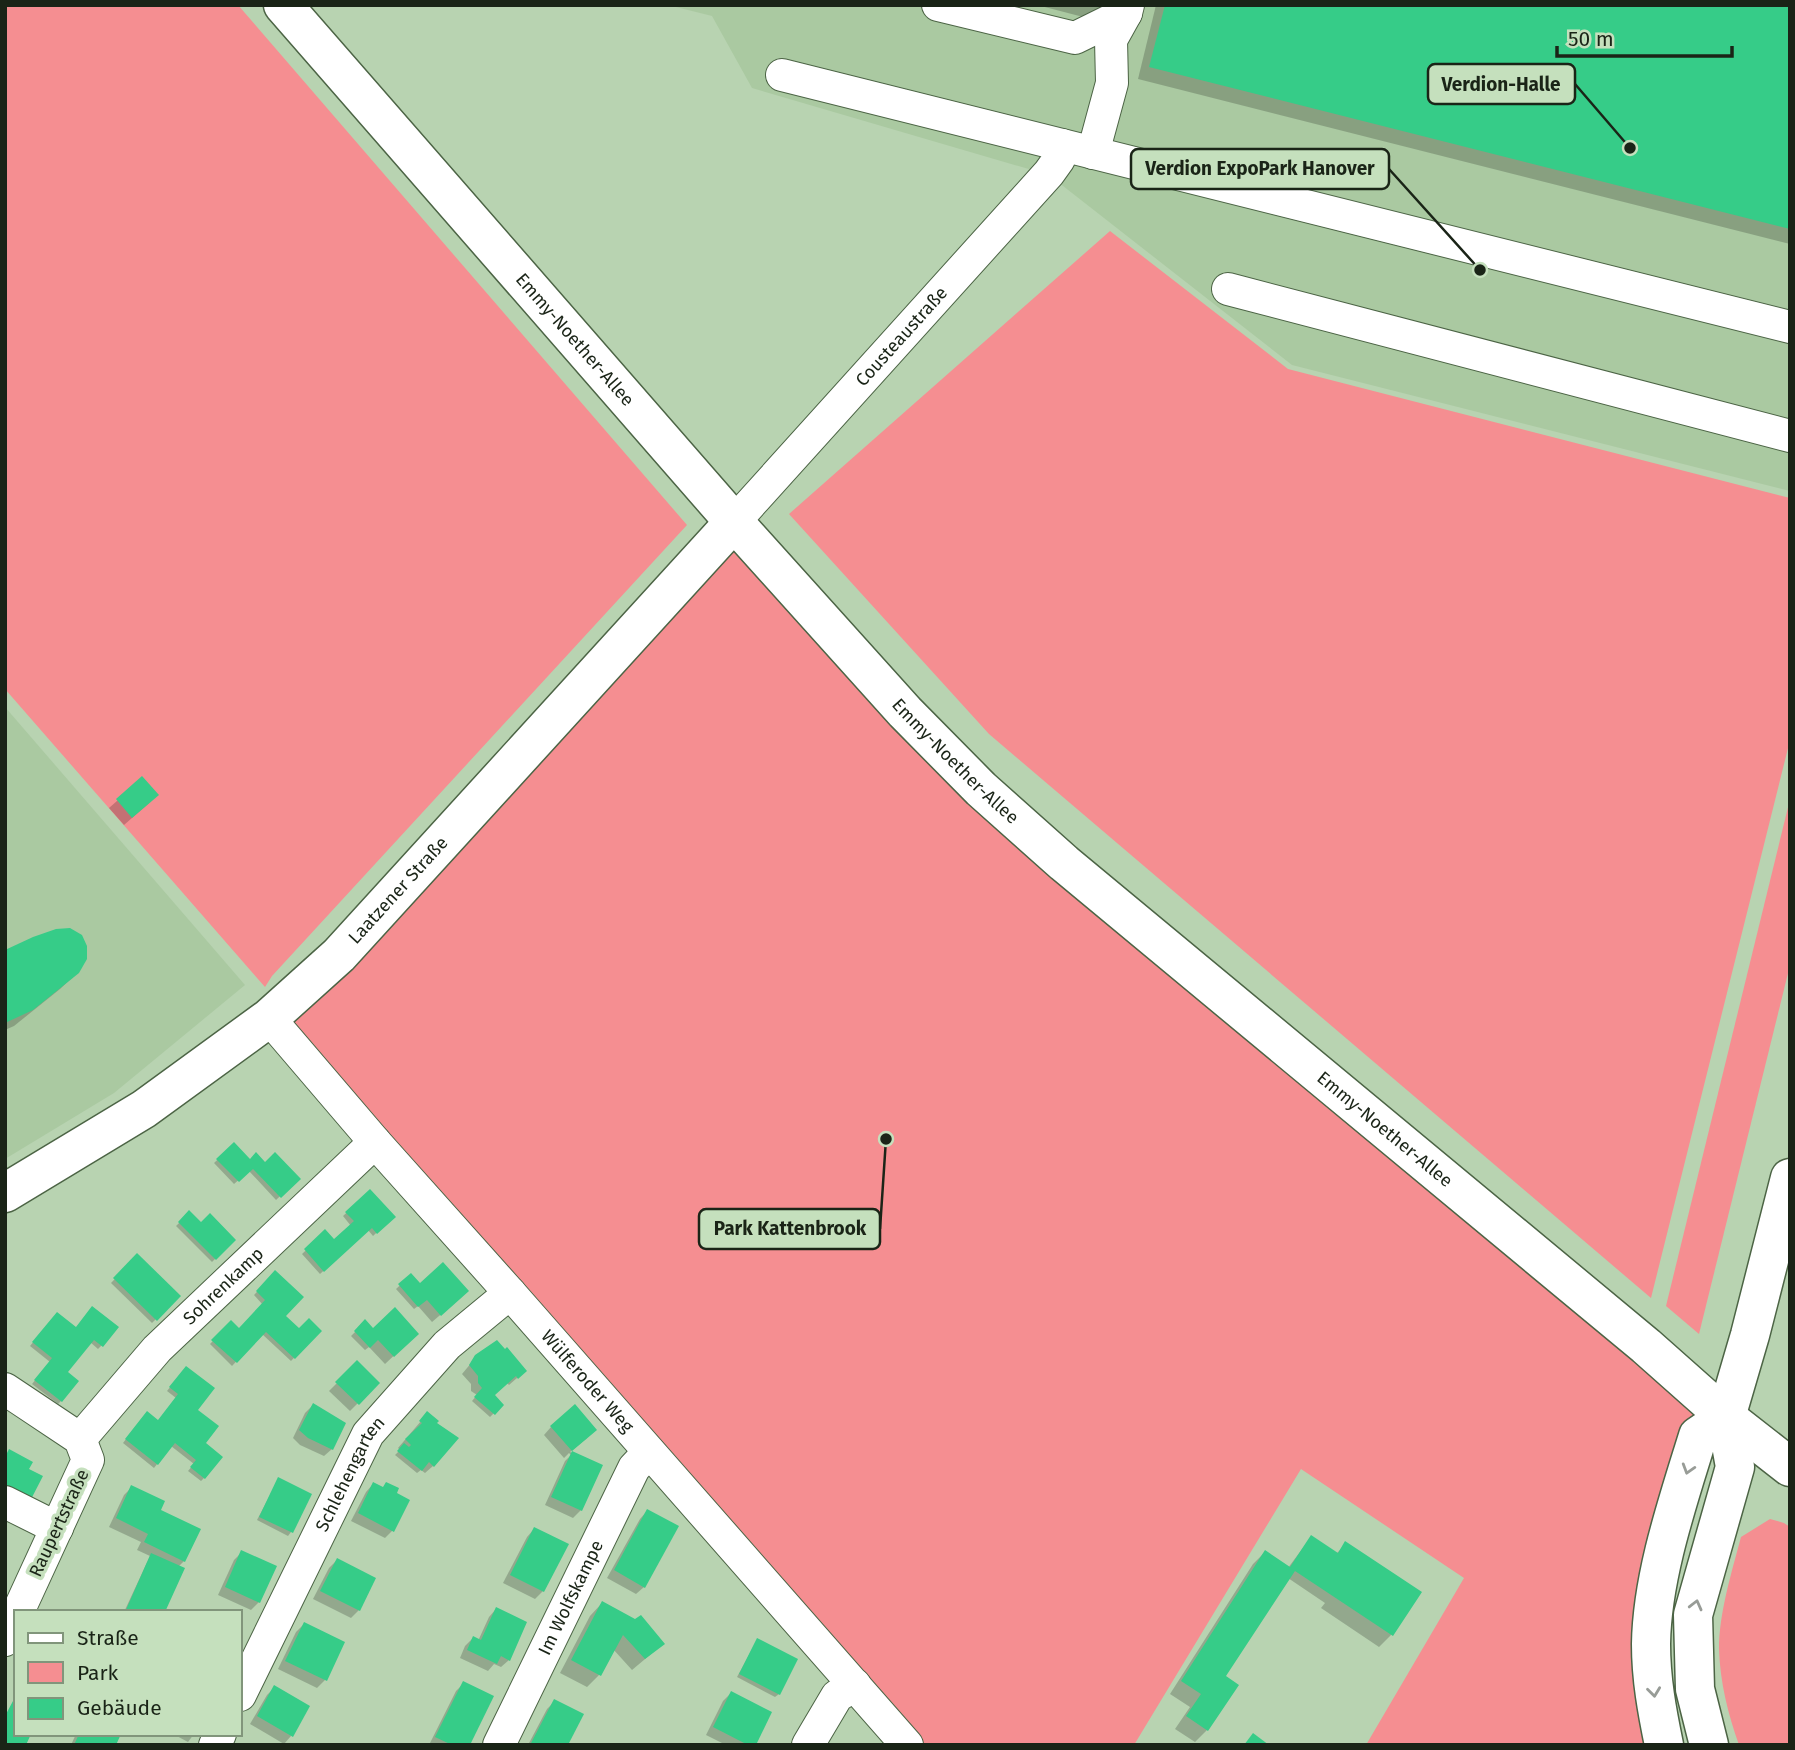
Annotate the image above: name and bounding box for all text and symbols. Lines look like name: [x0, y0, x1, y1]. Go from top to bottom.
scale bar: [1557, 14, 1732, 58]
text: 50 m: [1568, 26, 1614, 52]
callout: Verdion-Halle: [1428, 64, 1575, 104]
text: Verdion-Halle: [1441, 73, 1561, 96]
callout: Verdion ExpoPark Hanover: [1131, 149, 1389, 189]
text: Verdion ExpoPark Hanover: [1144, 157, 1375, 180]
street label: Emmy-Noether-Allee: [511, 268, 639, 411]
street label: Cousteaustraße: [851, 282, 952, 391]
street label: Emmy-Noether-Allee: [887, 694, 1023, 828]
street label: Laatzener Straße: [344, 832, 453, 948]
street label: Emmy-Noether-Allee: [1313, 1067, 1457, 1192]
callout: Park Kattenbrook: [699, 1209, 880, 1249]
text: Park Kattenbrook: [714, 1217, 867, 1240]
street label: Sohrenkamp: [179, 1243, 268, 1329]
street label: Wülferoder Weg: [536, 1325, 639, 1437]
street label: Schlehengarten: [311, 1412, 389, 1535]
one-way arrow: [1681, 1463, 1696, 1475]
street label: Raupertstraße: [24, 1466, 94, 1580]
street label: Im Wolfskampe: [534, 1537, 608, 1659]
one-way arrow: [1688, 1599, 1702, 1611]
legend: [14, 1610, 242, 1736]
text: Straße: [77, 1625, 139, 1651]
text: Park: [77, 1660, 119, 1686]
one-way arrow: [1646, 1687, 1661, 1698]
text: Gebäude: [77, 1695, 162, 1721]

